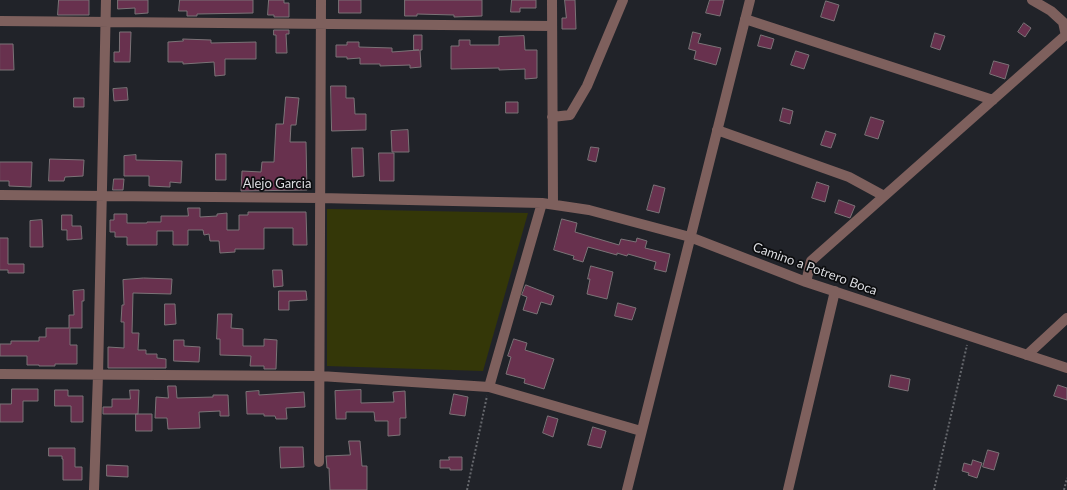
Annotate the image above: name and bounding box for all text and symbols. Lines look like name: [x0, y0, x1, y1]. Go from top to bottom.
street label: Alejo Garcia: [243, 176, 311, 192]
street label: Camino a Potrero Boca: [751, 239, 879, 299]

